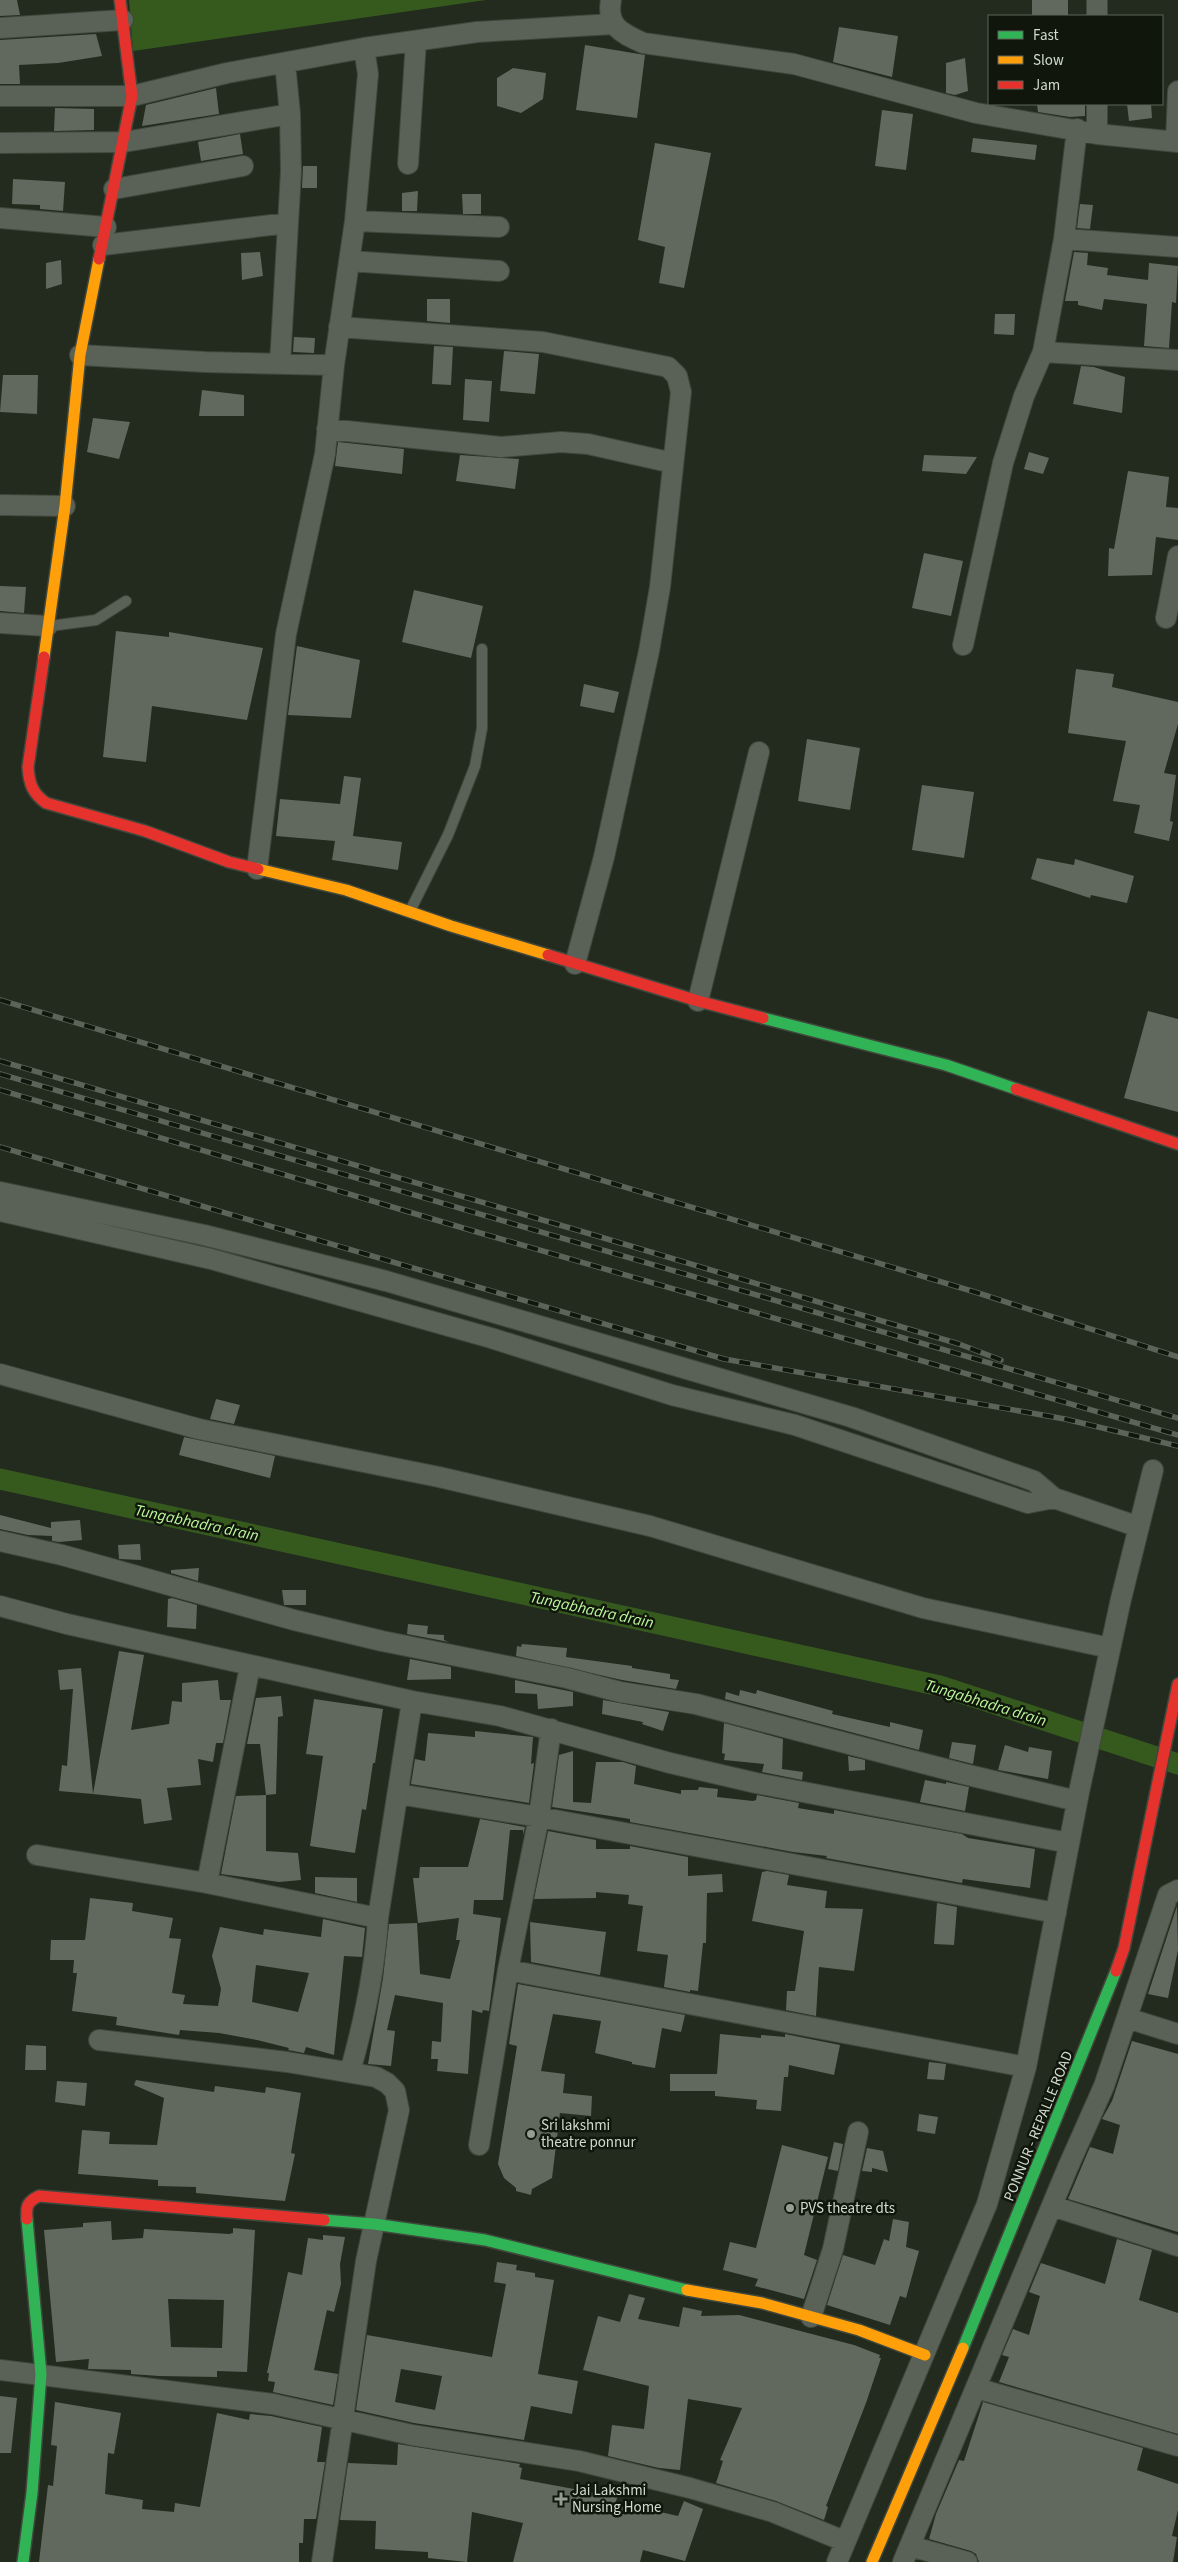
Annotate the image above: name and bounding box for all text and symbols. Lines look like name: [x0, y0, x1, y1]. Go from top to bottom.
legend: [988, 15, 1163, 105]
text: Fast: [1033, 25, 1059, 46]
text: Slow: [1033, 50, 1064, 71]
text: Jam: [1033, 75, 1060, 96]
water label: Tungabhadra drain: [133, 1499, 261, 1547]
water label: Tungabhadra drain: [528, 1586, 656, 1634]
water label: Tungabhadra drain: [922, 1674, 1049, 1732]
street label: PONNUR - REPALLE ROAD: [999, 2048, 1078, 2204]
place label: Sri lakshmi theatre ponnur: [541, 2115, 636, 2153]
marker: Sri lakshmi theatre ponnur: [525, 2128, 537, 2140]
place label: PVS theatre dts: [800, 2198, 895, 2219]
marker: PVS theatre dts: [784, 2202, 796, 2214]
place label: Jai Lakshmi Nursing Home: [572, 2480, 662, 2518]
marker: Jai Lakshmi Nursing Home: [554, 2492, 568, 2506]

